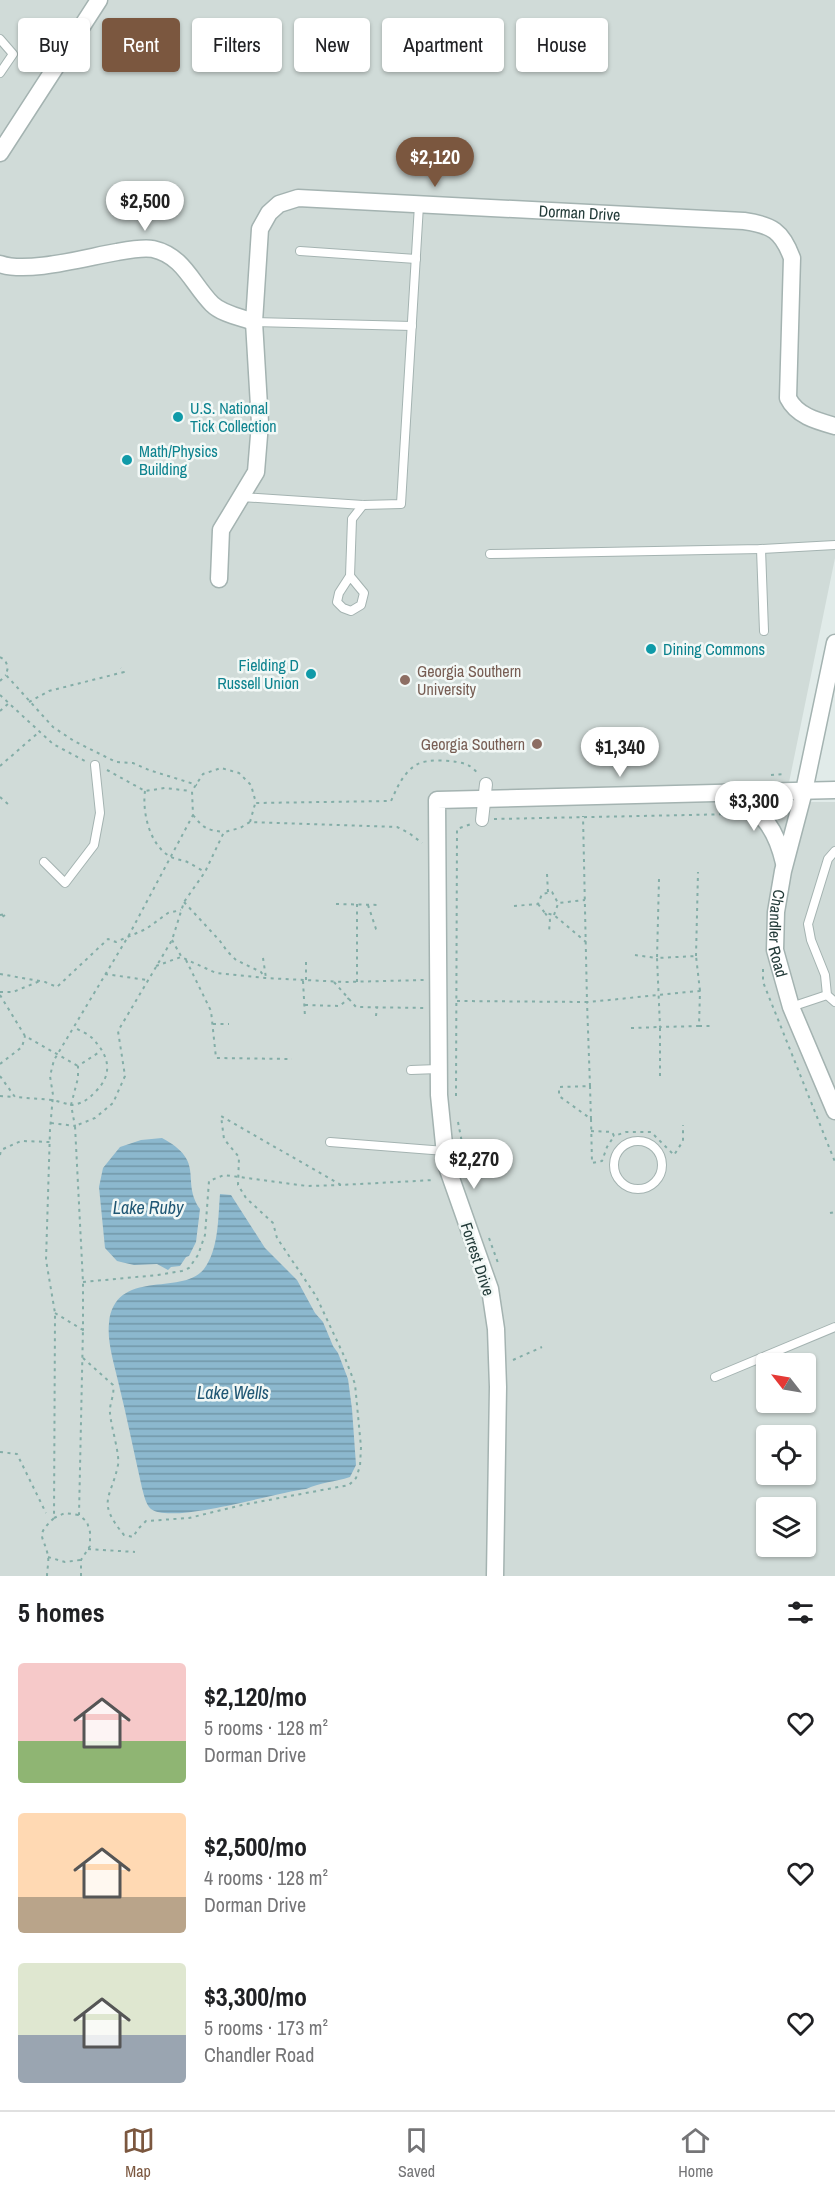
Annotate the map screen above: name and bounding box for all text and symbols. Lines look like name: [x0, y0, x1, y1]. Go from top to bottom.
chip: Buy: [18, 18, 90, 72]
chip: Rent: [102, 18, 180, 72]
chip: Filters: [192, 18, 282, 72]
chip: New: [294, 18, 370, 72]
chip: Apartment: [382, 18, 504, 72]
chip: House: [516, 18, 608, 72]
pin: $2,120: [386, 137, 484, 188]
text: $2,120: [410, 143, 460, 170]
pin: $2,500: [96, 181, 194, 232]
text: $2,500: [120, 187, 170, 214]
street label: Dorman Drive: [538, 199, 621, 226]
place label: U.S. National Tick Collection: [190, 397, 276, 437]
marker: U.S. National Tick Collection: [171, 410, 185, 424]
place label: Math/Physics Building: [139, 440, 218, 480]
marker: Math/Physics Building: [120, 453, 134, 467]
place label: Dining Commons: [663, 638, 765, 660]
marker: Dining Commons: [644, 642, 658, 656]
place label: Fielding D Russell Union: [217, 654, 299, 694]
place label: Georgia Southern University: [417, 660, 521, 700]
marker: Fielding D Russell Union: [304, 667, 318, 681]
marker: Georgia Southern University: [398, 673, 412, 687]
pin: $1,340: [571, 727, 669, 778]
place label: Georgia Southern: [421, 733, 525, 755]
text: $1,340: [595, 733, 645, 760]
marker: Georgia Southern: [530, 737, 544, 751]
pin: $3,300: [705, 781, 803, 832]
text: $3,300: [729, 787, 779, 814]
street label: Chandler Road: [763, 888, 793, 980]
pin: $2,270: [425, 1139, 523, 1190]
text: $2,270: [449, 1145, 499, 1172]
water label: Lake Ruby: [113, 1195, 185, 1220]
street label: Forrest Drive: [456, 1220, 500, 1298]
north arrow: [756, 1353, 816, 1413]
map controls: [756, 1353, 816, 1557]
water label: Lake Wells: [197, 1380, 269, 1405]
button: locate: [756, 1425, 816, 1485]
button: layers: [756, 1497, 816, 1557]
text: 5 homes: [18, 1595, 105, 1630]
icon: filters: [784, 1596, 817, 1629]
text: $2,120/mo: [204, 1679, 307, 1714]
icon: home: [66, 1687, 138, 1759]
icon: heart: [784, 1707, 817, 1740]
text: 5 rooms · 128 m²: [204, 1714, 328, 1741]
text: Dorman Drive: [204, 1741, 306, 1768]
text: $2,500/mo: [204, 1829, 307, 1864]
icon: home: [66, 1837, 138, 1909]
icon: heart: [784, 1857, 817, 1890]
text: 4 rooms · 128 m²: [204, 1864, 328, 1891]
text: Dorman Drive: [204, 1891, 306, 1918]
text: $3,300/mo: [204, 1979, 307, 2014]
icon: home: [66, 1987, 138, 2059]
icon: heart: [784, 2007, 817, 2040]
text: 5 rooms · 173 m²: [204, 2014, 328, 2041]
text: Chandler Road: [204, 2041, 314, 2068]
tab: Map: [122, 2124, 155, 2182]
tab: Saved: [398, 2124, 435, 2182]
tab: Home: [678, 2124, 713, 2182]

